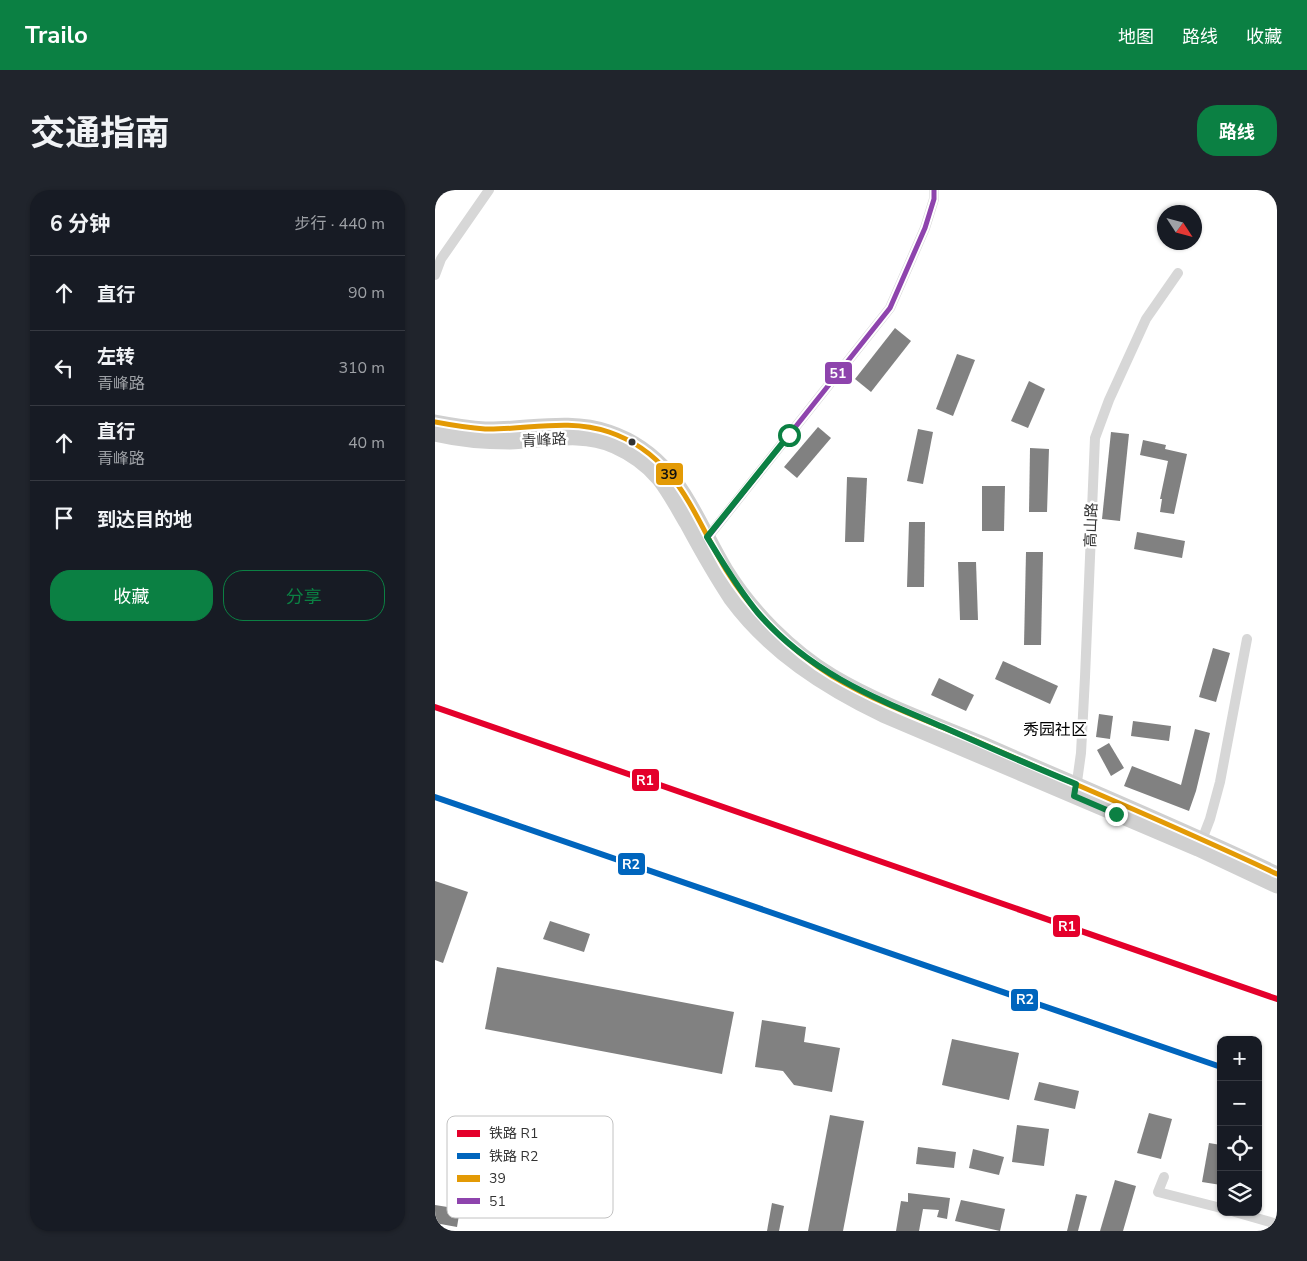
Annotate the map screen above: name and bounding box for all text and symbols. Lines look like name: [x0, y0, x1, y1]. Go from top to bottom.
text: Trailo: [25, 19, 88, 51]
text: 地图: [1118, 25, 1154, 49]
text: 路线: [1182, 25, 1218, 49]
text: 收藏: [1246, 25, 1282, 49]
button: 路线: [1197, 105, 1277, 156]
text: 交通指南: [30, 110, 170, 157]
north arrow: [1157, 205, 1202, 250]
text: 6 分钟: [50, 210, 110, 238]
text: 步行 · 440 m: [295, 213, 385, 235]
icon: ahead: [50, 279, 78, 307]
text: 直行: [97, 282, 135, 308]
text: 90 m: [348, 282, 385, 304]
text: 左转: [97, 344, 135, 370]
icon: left: [50, 354, 78, 382]
text: 310 m: [338, 357, 385, 379]
line badge: 51: [824, 361, 853, 385]
text: 51: [830, 364, 846, 383]
text: 青峰路: [97, 373, 145, 395]
text: 直行: [97, 419, 135, 445]
route start: [778, 424, 801, 447]
icon: ahead: [50, 429, 78, 457]
street label: 青峰路: [521, 429, 567, 451]
text: 40 m: [348, 432, 385, 454]
unlabelled marker: [627, 437, 637, 447]
text: 青峰路: [97, 448, 145, 470]
line badge: 39: [655, 462, 684, 486]
text: 39: [661, 465, 677, 484]
street label: 高山路: [1080, 502, 1102, 548]
icon: arrive: [50, 504, 78, 532]
text: 到达目的地: [97, 507, 192, 533]
button: 收藏: [50, 570, 213, 621]
button: 分享: [223, 570, 385, 621]
district label: 秀园社区: [1023, 719, 1087, 741]
line badge: R1: [631, 768, 660, 792]
text: R1: [636, 771, 654, 790]
route end: [1105, 803, 1128, 826]
line badge: R2: [617, 852, 646, 876]
text: R2: [622, 855, 640, 874]
line badge: R1: [1052, 914, 1081, 938]
text: R1: [1058, 917, 1076, 936]
line badge: R2: [1010, 988, 1039, 1012]
text: R2: [1016, 990, 1034, 1009]
map controls: [1217, 1036, 1262, 1216]
button: +: [1217, 1036, 1262, 1081]
button: −: [1217, 1081, 1262, 1126]
legend: [447, 1116, 613, 1218]
text: 铁路 R1: [489, 1124, 538, 1143]
button: locate: [1217, 1126, 1262, 1171]
text: 铁路 R2: [489, 1147, 538, 1166]
text: 39: [489, 1169, 506, 1188]
button: layers: [1217, 1171, 1262, 1216]
text: 51: [489, 1192, 506, 1211]

